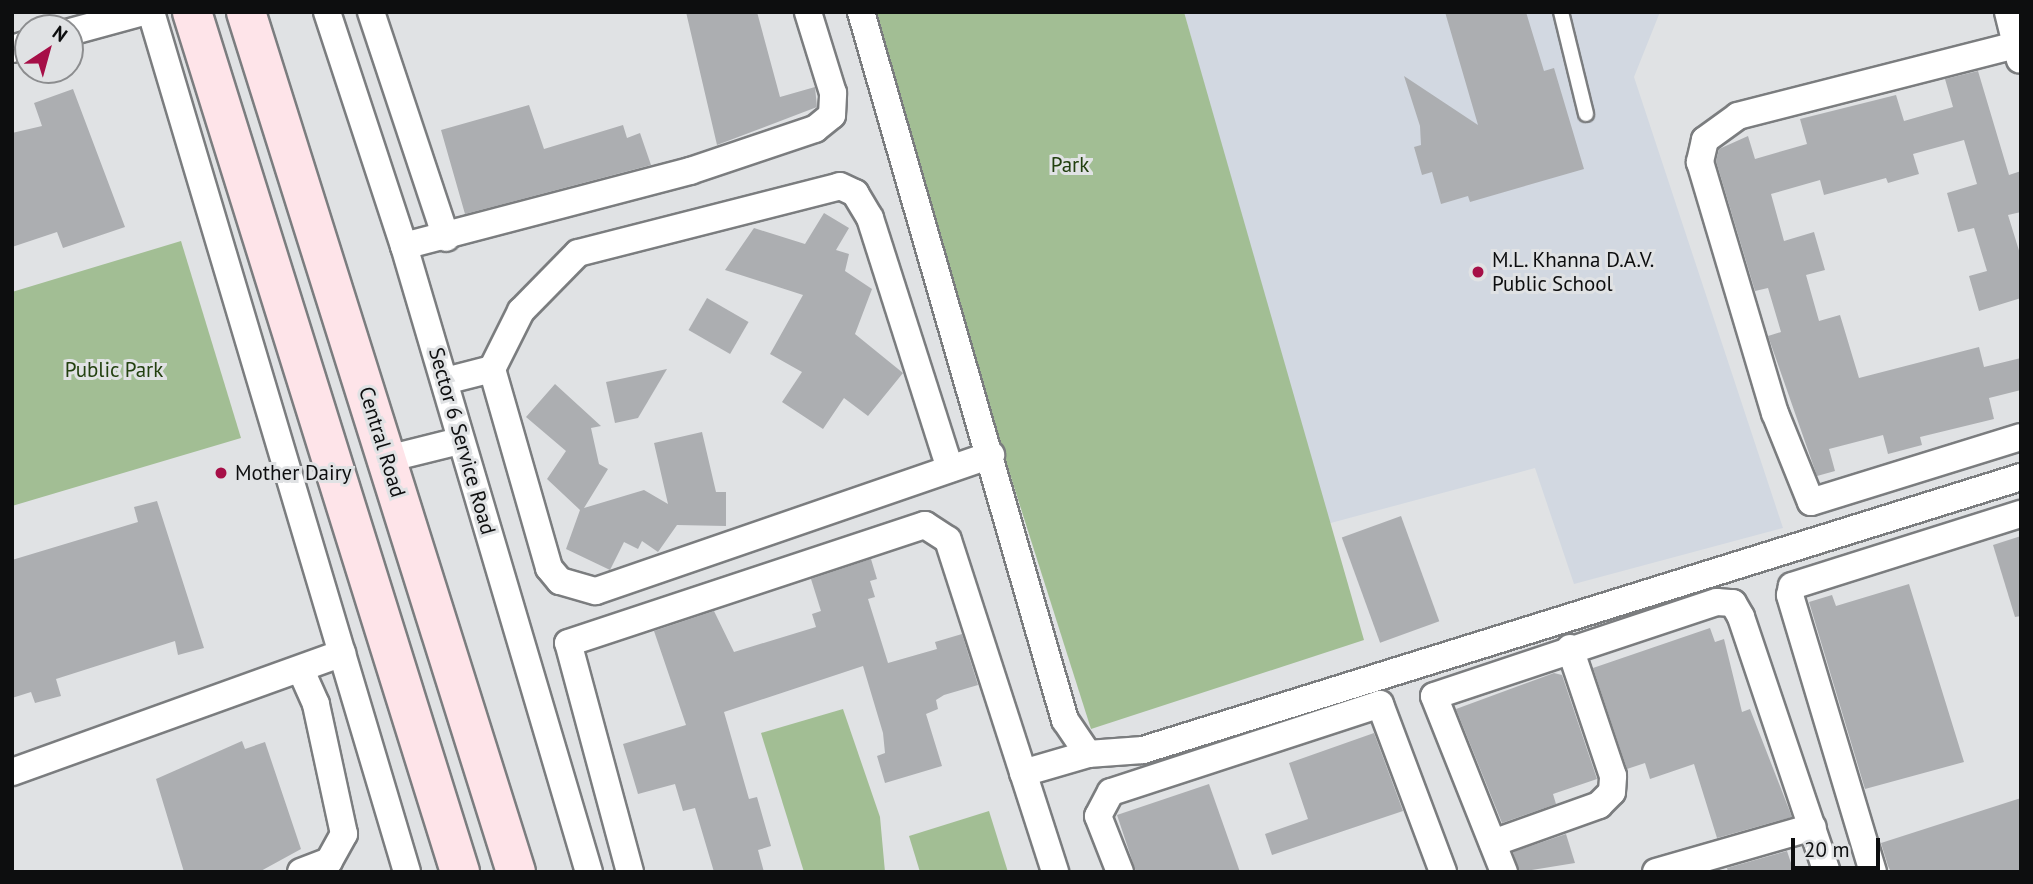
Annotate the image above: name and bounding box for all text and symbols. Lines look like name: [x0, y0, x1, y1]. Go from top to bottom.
north arrow: [14, 14, 84, 84]
text: N: [48, 20, 72, 47]
park label: Park: [1051, 152, 1089, 178]
place label: M.L. Khanna D.A.V. Public School: [1492, 247, 1656, 297]
marker: M.L. Khanna D.A.V. Public School: [1470, 264, 1486, 280]
street label: Sector 6 Service Road: [423, 345, 501, 537]
park label: Public Park: [64, 357, 164, 383]
street label: Central Road: [353, 384, 411, 500]
place label: Mother Dairy: [235, 460, 352, 486]
marker: Mother Dairy: [213, 465, 229, 481]
scale bar: [1795, 824, 1884, 868]
text: 20 m: [1804, 836, 1850, 863]

